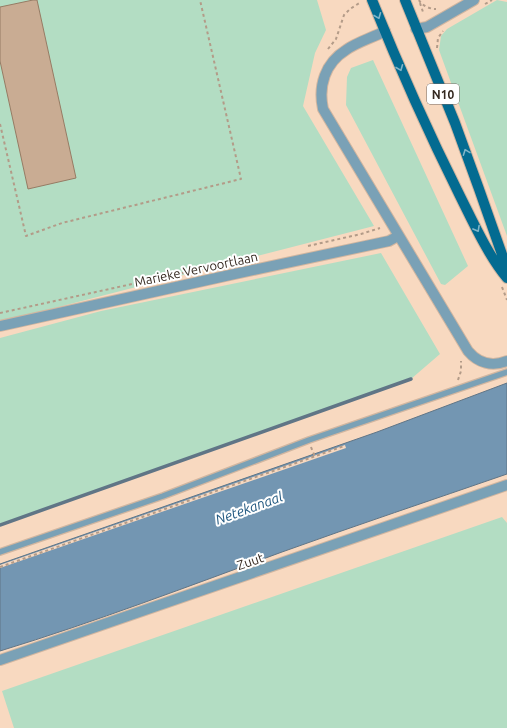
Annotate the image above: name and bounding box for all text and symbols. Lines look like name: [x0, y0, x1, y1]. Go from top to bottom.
one-way arrow: [374, 12, 382, 19]
one-way arrow: [395, 64, 403, 71]
road number: N10: [427, 84, 459, 104]
one-way arrow: [462, 149, 470, 156]
one-way arrow: [473, 225, 480, 232]
street label: Marieke Vervoortlaan: [133, 249, 259, 289]
water label: Netekanaal: [213, 488, 285, 528]
street label: Zuut: [235, 550, 265, 572]

